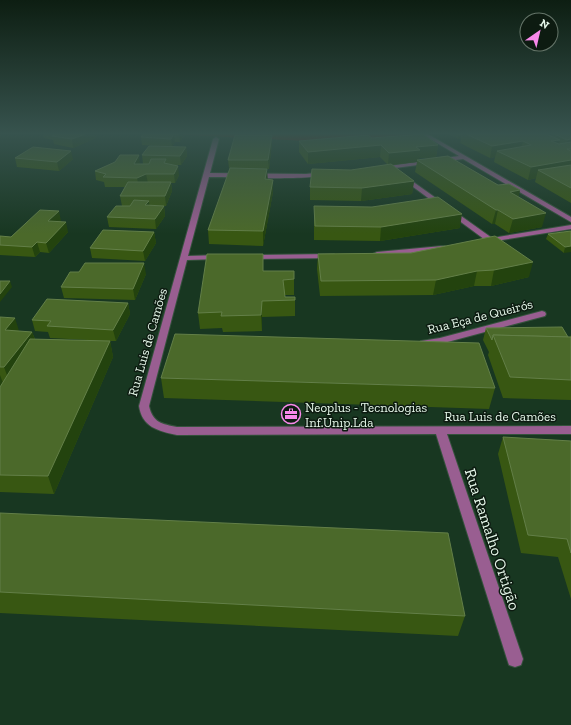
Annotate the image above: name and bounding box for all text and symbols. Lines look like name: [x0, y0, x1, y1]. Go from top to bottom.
north arrow: [519, 12, 559, 52]
text: N: [537, 16, 552, 32]
street label: Rua Luis de Camões: [125, 286, 170, 398]
street label: Rua Eça de Queirós: [426, 296, 535, 337]
place label: Neoplus - Tecnologias Inf.Unip.Lda: [305, 400, 428, 430]
office icon: Neoplus - Tecnologias Inf.Unip.Lda: [280, 403, 302, 425]
street label: Rua Luis de Camões: [444, 409, 556, 424]
street label: Rua Ramalho Ortigão: [461, 466, 524, 612]

